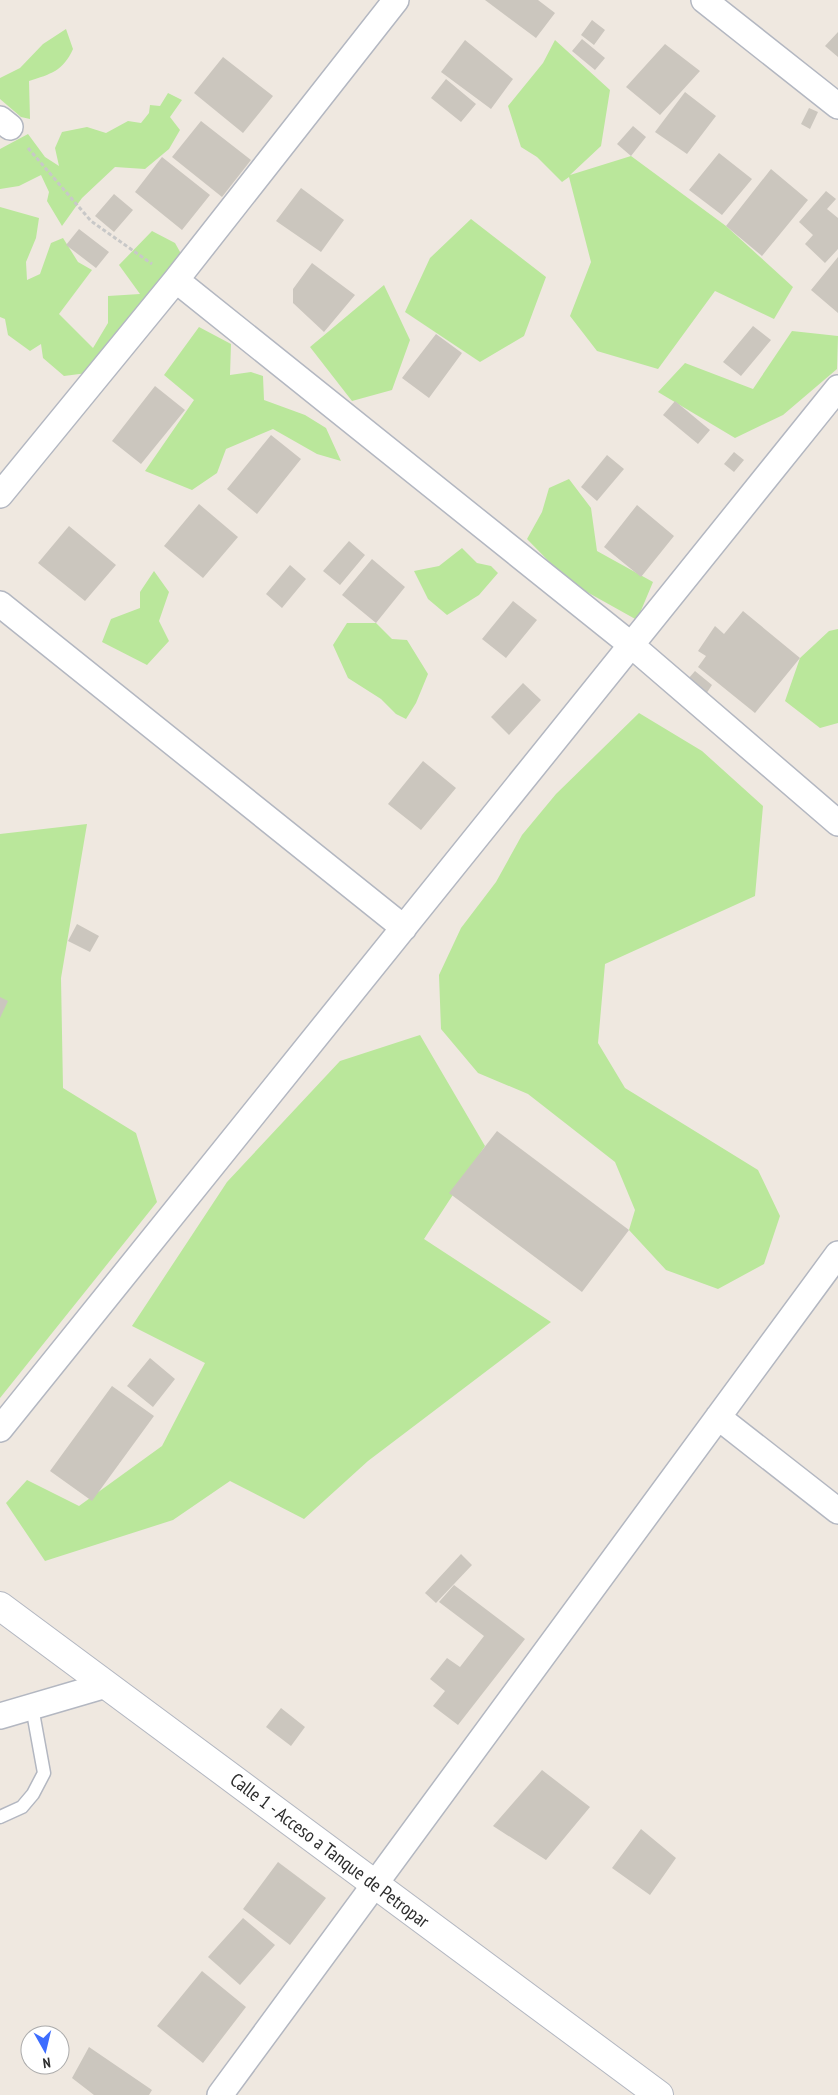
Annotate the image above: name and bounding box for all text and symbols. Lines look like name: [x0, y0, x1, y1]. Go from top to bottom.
street label: Calle 1 - Acceso a Tanque de Petropar: [226, 1767, 435, 1933]
north arrow: [20, 2025, 70, 2075]
text: N: [42, 2053, 52, 2072]

